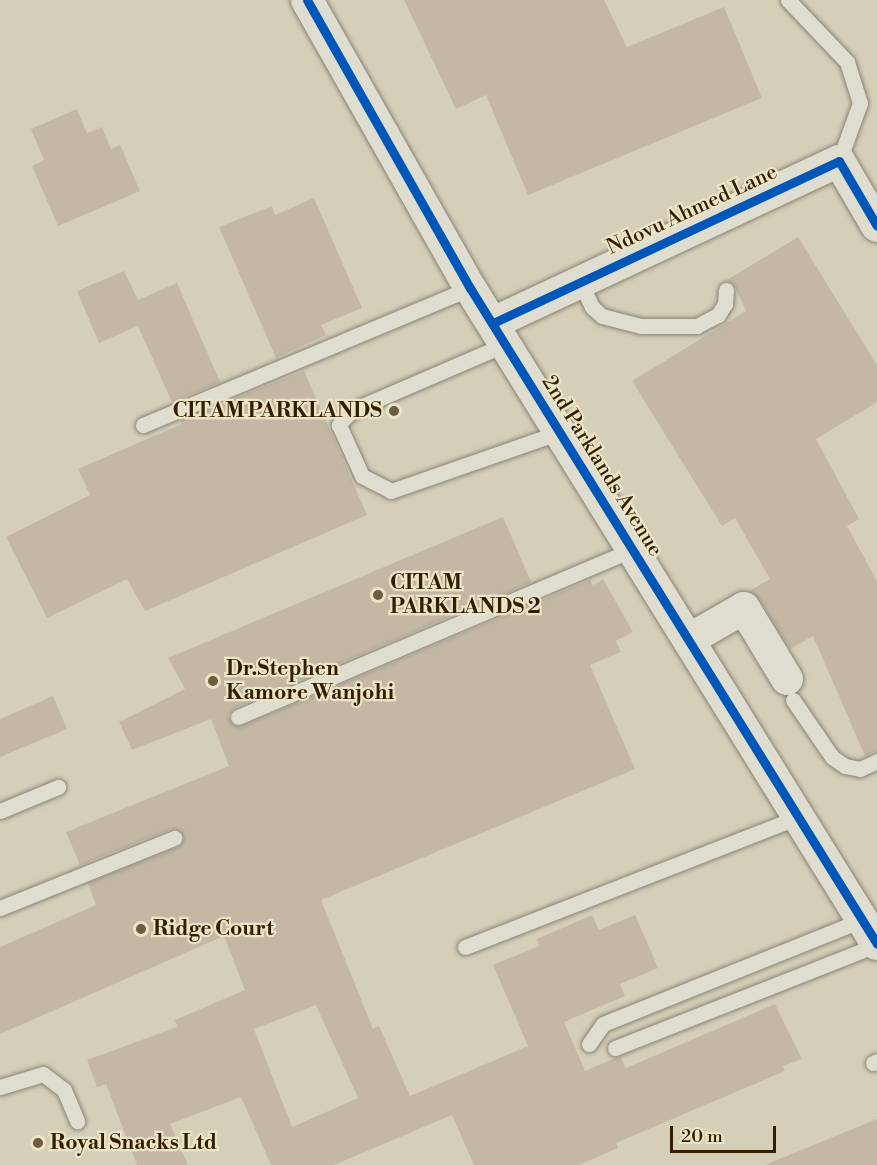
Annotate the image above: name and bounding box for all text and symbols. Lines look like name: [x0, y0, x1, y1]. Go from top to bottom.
street label: Ndovu Ahmed Lane: [603, 159, 781, 261]
street label: 2nd Parklands Avenue: [536, 371, 668, 561]
place label: CITAM PARKLANDS: [172, 398, 382, 424]
marker: CITAM PARKLANDS: [387, 404, 401, 418]
place label: CITAM PARKLANDS 2: [390, 570, 541, 620]
marker: CITAM PARKLANDS 2: [371, 588, 385, 602]
place label: Dr.Stephen Kamore Wanjohi: [226, 656, 394, 706]
marker: Dr.Stephen Kamore Wanjohi: [204, 672, 222, 690]
place label: Ridge Court: [153, 916, 274, 942]
marker: Ridge Court: [134, 922, 148, 936]
scale bar: [673, 1114, 780, 1152]
text: 20 m: [681, 1125, 723, 1148]
place label: Royal Snacks Ltd: [50, 1130, 217, 1156]
marker: Royal Snacks Ltd: [31, 1136, 45, 1150]

